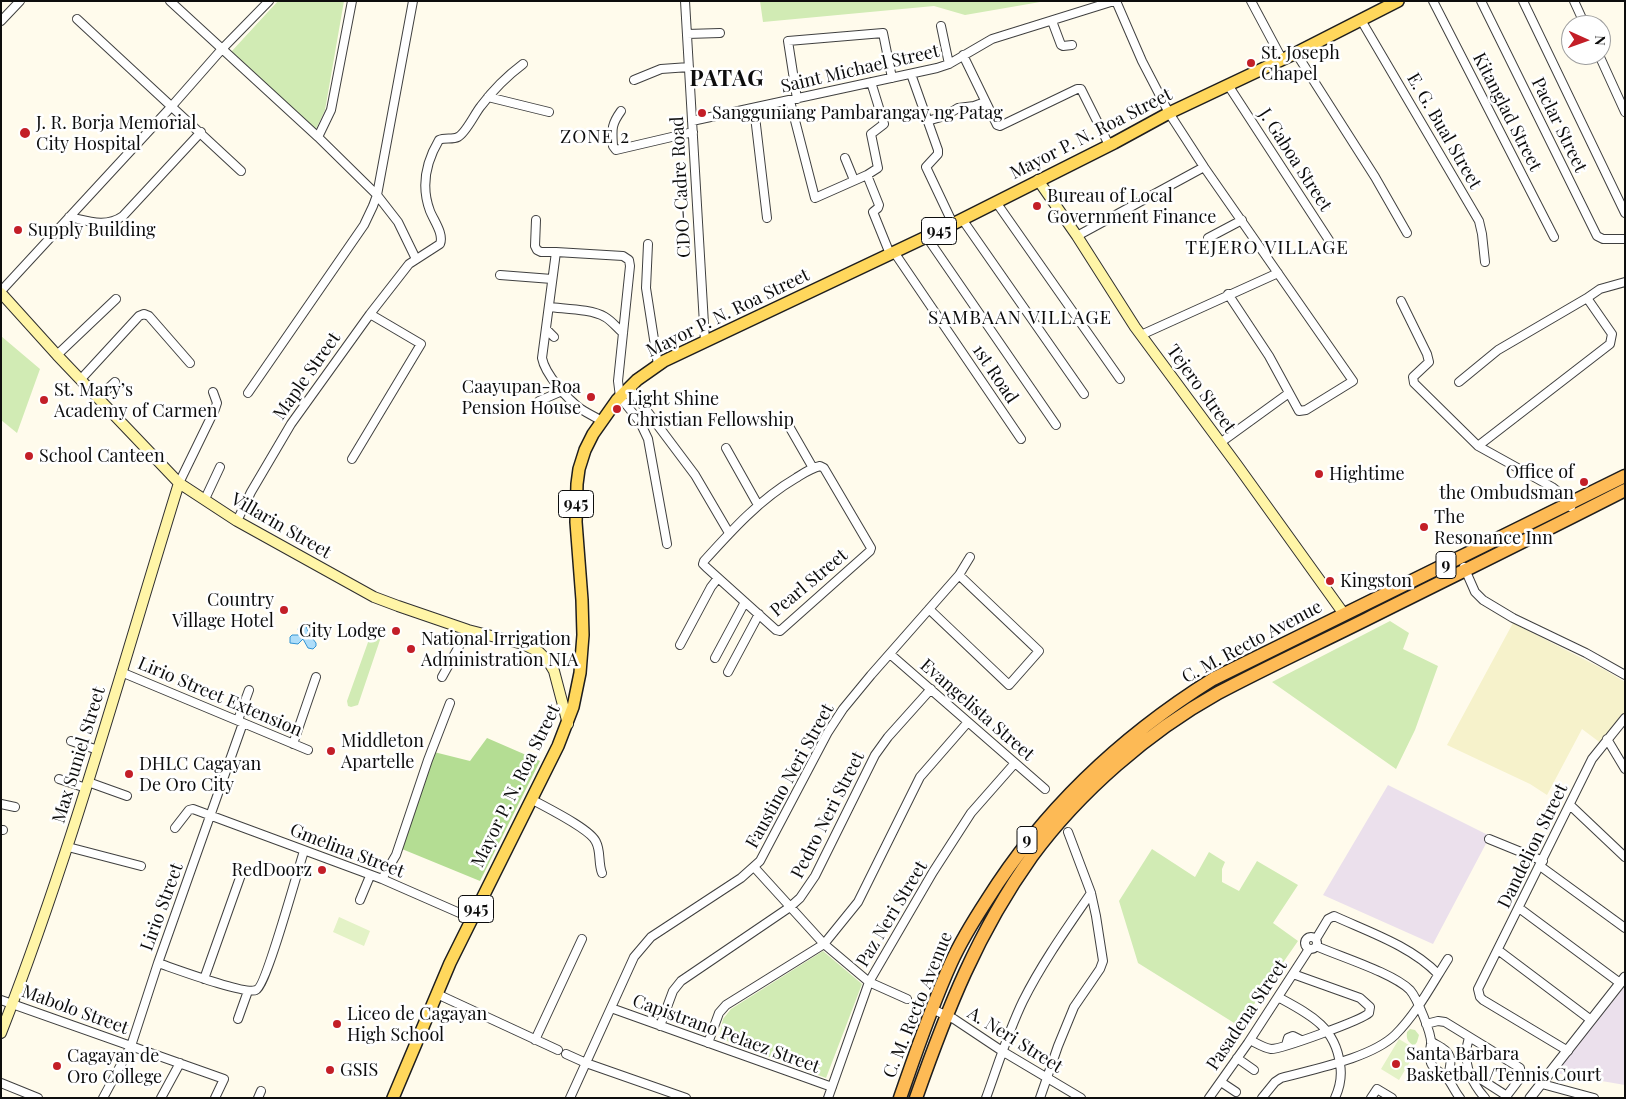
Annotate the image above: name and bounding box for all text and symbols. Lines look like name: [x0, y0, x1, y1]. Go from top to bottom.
north arrow: [1561, 15, 1611, 65]
text: N: [1591, 35, 1610, 46]
street label: Saint Michael Street: [779, 40, 941, 98]
place label: St. Joseph Chapel: [1261, 42, 1340, 84]
street label: Kitanglad Street: [1468, 49, 1546, 175]
marker: St. Joseph Chapel: [1245, 57, 1257, 69]
district label: PATAG: [689, 66, 765, 92]
street label: E. G. Bual Street: [1402, 69, 1486, 193]
street label: Paclar Street: [1527, 74, 1591, 176]
street label: Mayor P. N. Roa Street: [1006, 84, 1176, 184]
place label: Sangguniang Pambarangay ng Patag: [712, 102, 1003, 124]
street label: J. Gaboa Street: [1254, 105, 1336, 215]
marker: Sangguniang Pambarangay ng Patag: [696, 107, 708, 119]
place label: J. R. Borja Memorial City Hospital: [36, 112, 196, 154]
street label: CDO-Cadre Road: [667, 116, 695, 258]
marker: J. R. Borja Memorial City Hospital: [18, 126, 32, 140]
district label: ZONE 2: [559, 126, 631, 148]
place label: Bureau of Local Government Finance: [1047, 185, 1216, 228]
marker: Bureau of Local Government Finance: [1031, 200, 1043, 212]
road number: 945: [922, 218, 956, 245]
place label: Supply Building: [28, 219, 156, 241]
marker: Supply Building: [12, 224, 24, 236]
district label: TEJERO VILLAGE: [1183, 237, 1351, 259]
street label: Mayor P. N. Roa Street: [643, 264, 813, 362]
district label: SAMBAAN VILLAGE: [926, 307, 1114, 329]
street label: Maple Street: [269, 328, 345, 424]
street label: 1st Road: [967, 340, 1023, 408]
street label: Tejero Street: [1162, 341, 1240, 437]
place label: Caayupan-Roa Pension House: [462, 376, 581, 418]
place label: St. Mary’s Academy of Carmen: [54, 379, 218, 422]
place label: Light Shine Christian Fellowship: [627, 388, 794, 430]
marker: Caayupan-Roa Pension House: [585, 391, 597, 403]
marker: St. Mary’s Academy of Carmen: [38, 394, 50, 406]
marker: Light Shine Christian Fellowship: [611, 403, 623, 415]
place label: School Canteen: [39, 445, 165, 467]
marker: School Canteen: [23, 450, 35, 462]
place label: Office of the Ombudsman: [1439, 461, 1574, 504]
place label: Hightime: [1329, 463, 1405, 485]
marker: Hightime: [1313, 468, 1325, 480]
marker: Office of the Ombudsman: [1578, 476, 1590, 488]
street label: Villarin Street: [227, 489, 335, 563]
road number: 945: [558, 490, 594, 518]
place label: The Resonance Inn: [1434, 506, 1553, 548]
marker: The Resonance Inn: [1418, 521, 1430, 533]
street label: Pearl Street: [766, 545, 852, 621]
road number: 9: [1436, 552, 1456, 578]
place label: Kingston: [1340, 570, 1412, 592]
marker: Kingston: [1324, 575, 1336, 587]
place label: Country Village Hotel: [172, 589, 274, 632]
street label: C. M. Recto Avenue: [1178, 596, 1326, 688]
marker: Country Village Hotel: [278, 604, 290, 616]
place label: City Lodge: [299, 620, 386, 642]
marker: City Lodge: [390, 625, 402, 637]
place label: National Irrigation Administration NIA: [421, 628, 578, 670]
marker: National Irrigation Administration NIA: [405, 643, 417, 655]
street label: Lirio Street Extension: [134, 653, 306, 741]
street label: Evangelista Street: [915, 655, 1039, 765]
street label: Max Suniel Street: [48, 684, 110, 826]
street label: Faustino Neri Street: [741, 700, 839, 852]
street label: Mayor P. N. Roa Street: [467, 701, 565, 871]
place label: Middleton Apartelle: [341, 730, 424, 772]
marker: Middleton Apartelle: [325, 745, 337, 757]
street label: Pedro Neri Street: [787, 748, 869, 882]
place label: DHLC Cagayan De Oro City: [139, 753, 261, 796]
marker: DHLC Cagayan De Oro City: [123, 768, 135, 780]
street label: Dandelion Street: [1493, 780, 1573, 912]
street label: Gmelina Street: [287, 819, 407, 883]
road number: 9: [1017, 826, 1037, 854]
street label: Paz Neri Street: [852, 857, 932, 971]
place label: RedDoorz: [231, 859, 312, 881]
street label: Lirio Street: [136, 860, 188, 954]
marker: RedDoorz: [316, 864, 328, 876]
road number: 945: [458, 896, 494, 922]
street label: C. M. Recto Avenue: [879, 929, 957, 1081]
street label: Pasadena Street: [1202, 956, 1292, 1074]
street label: Mabolo Street: [19, 981, 131, 1039]
street label: Capistrano Pelaez Street: [629, 990, 823, 1078]
street label: A. Neri Street: [964, 1002, 1066, 1078]
place label: Liceo de Cagayan High School: [347, 1003, 487, 1046]
marker: Liceo de Cagayan High School: [331, 1018, 343, 1030]
place label: Santa Barbara Basketball/Tennis Court: [1406, 1043, 1601, 1086]
place label: Cagayan de Oro College: [67, 1045, 162, 1088]
marker: Santa Barbara Basketball/Tennis Court: [1390, 1058, 1402, 1070]
place label: GSIS: [340, 1059, 378, 1081]
marker: Cagayan de Oro College: [51, 1060, 63, 1072]
marker: GSIS: [324, 1064, 336, 1076]

